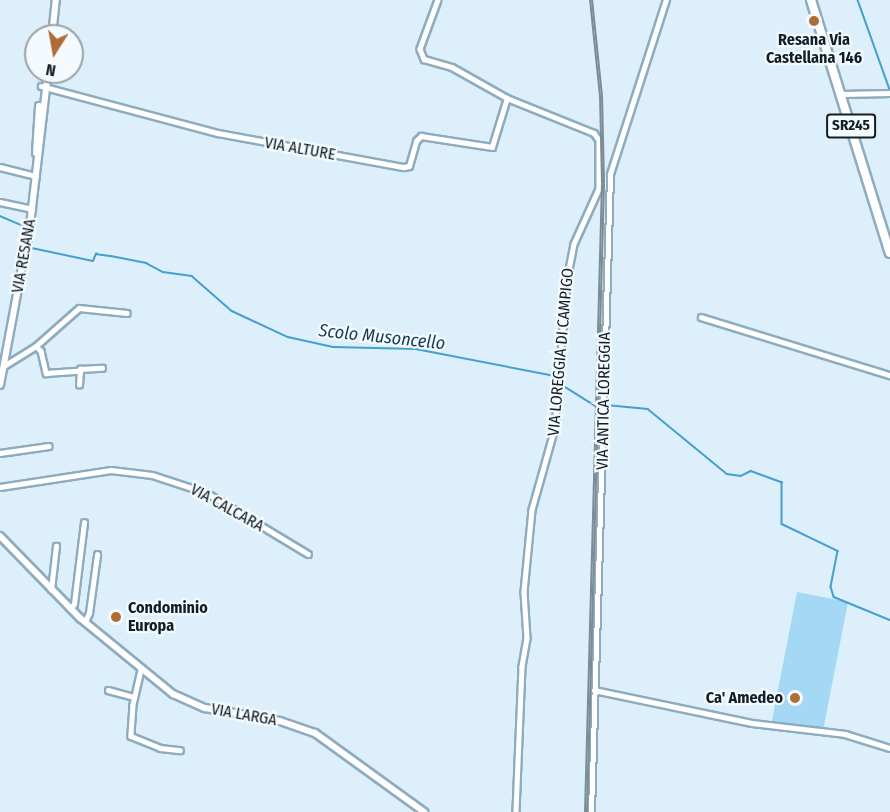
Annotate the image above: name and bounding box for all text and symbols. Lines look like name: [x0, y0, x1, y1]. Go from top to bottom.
marker: Resana Via Castellana 146: [807, 14, 821, 28]
north arrow: [24, 24, 84, 84]
place label: Resana Via Castellana 146: [766, 30, 862, 68]
text: N: [44, 60, 57, 80]
road number: SR245: [826, 114, 876, 138]
street label: VIA ALTURE: [263, 133, 337, 165]
street label: VIA RESANA: [8, 217, 40, 295]
street label: VIA LOREGGIA DI CAMPIGO: [544, 267, 578, 437]
water label: Scolo Musoncello: [318, 320, 446, 354]
street label: VIA ANTICA LOREGGIA: [593, 332, 615, 470]
street label: VIA CALCARA: [187, 480, 267, 536]
place label: Condominio Europa: [128, 598, 208, 636]
marker: Condominio Europa: [109, 610, 123, 624]
place label: Ca' Amedeo: [706, 688, 783, 708]
marker: Ca' Amedeo: [788, 691, 802, 705]
street label: VIA LARGA: [210, 700, 278, 730]

